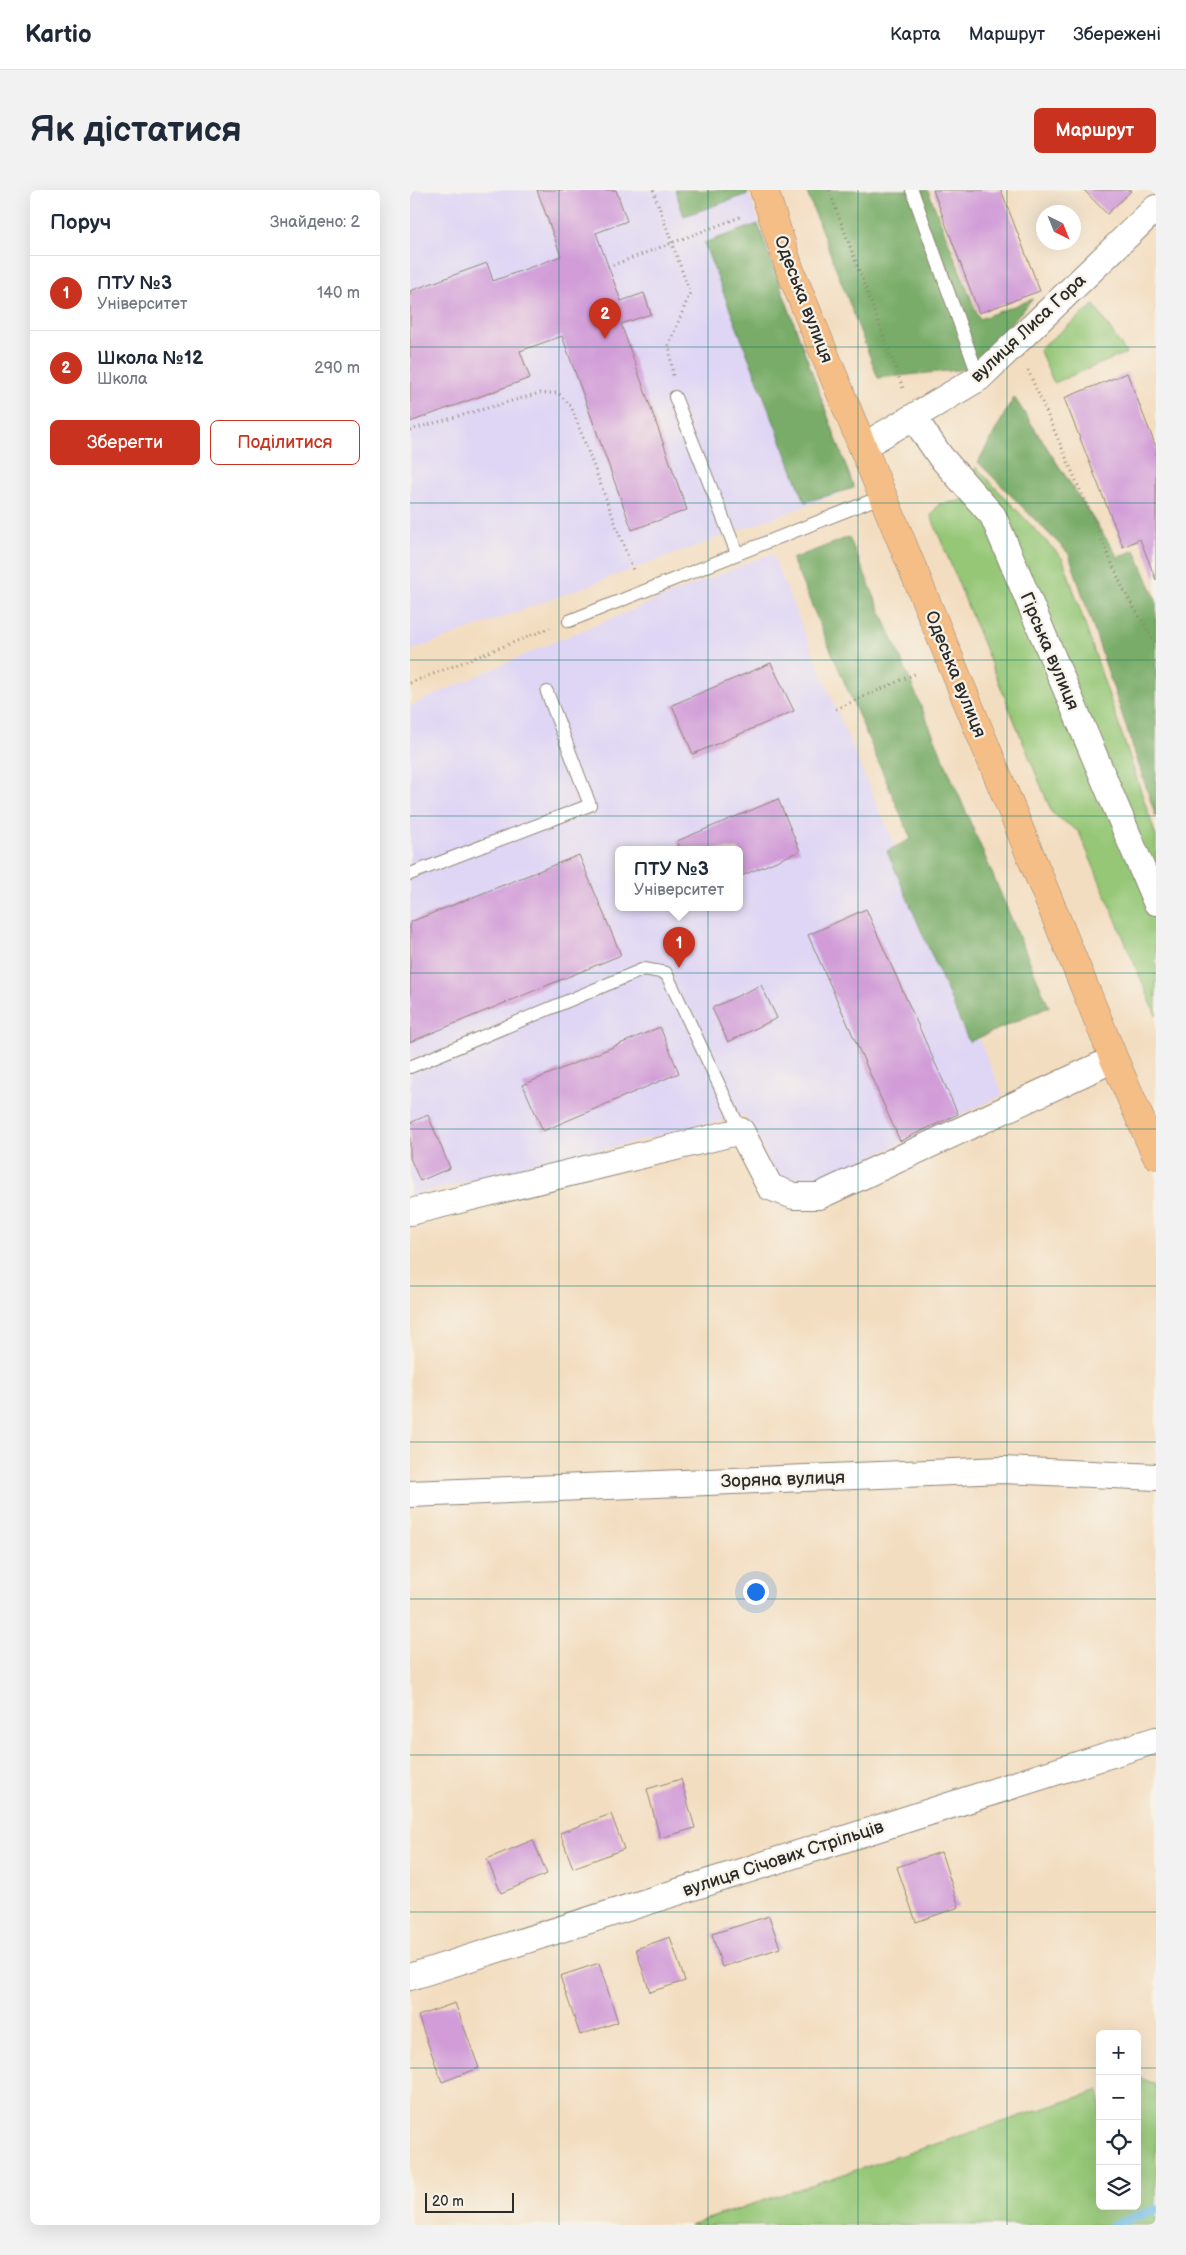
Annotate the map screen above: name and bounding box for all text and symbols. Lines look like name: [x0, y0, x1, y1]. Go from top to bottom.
text: Kartio: [25, 20, 92, 49]
text: Карта: [890, 24, 941, 45]
text: Маршрут: [969, 24, 1045, 45]
text: Збережені: [1073, 24, 1161, 45]
button: Маршрут: [1034, 108, 1156, 153]
text: Як дістатися: [30, 109, 242, 152]
north arrow: [1036, 205, 1081, 250]
text: Поруч: [50, 210, 111, 235]
text: Знайдено: 2: [270, 213, 360, 232]
street label: Одеська вулиця: [770, 232, 838, 366]
street label: вулиця Лиса Гора: [967, 270, 1090, 387]
text: ПТУ №3: [97, 272, 172, 295]
text: 1: [63, 284, 69, 303]
text: 140 m: [317, 284, 360, 303]
text: Університет: [97, 295, 187, 314]
pin: 2: [589, 298, 621, 339]
text: Школа №12: [97, 347, 203, 370]
text: 2: [61, 359, 71, 378]
text: 290 m: [314, 359, 360, 378]
text: Школа: [97, 370, 147, 389]
button: Зберегти: [50, 420, 200, 465]
button: Поділитися: [210, 420, 360, 465]
street label: Гірська вулиця: [1015, 589, 1084, 713]
street label: Одеська вулиця: [921, 608, 991, 741]
popup: [615, 846, 743, 911]
text: ПТУ №3: [634, 858, 709, 881]
text: Університет: [634, 881, 724, 900]
pin: 1: [663, 927, 695, 968]
street label: Зоряна вулиця: [721, 1467, 846, 1492]
your location: [743, 1579, 769, 1605]
street label: вулиця Січових Стрільців: [680, 1816, 887, 1901]
map controls: [1096, 2030, 1141, 2210]
button: +: [1096, 2030, 1141, 2075]
button: −: [1096, 2075, 1141, 2120]
button: locate: [1096, 2120, 1141, 2165]
button: layers: [1096, 2165, 1141, 2210]
scale bar: [425, 2190, 514, 2213]
text: 20 m: [432, 2193, 464, 2210]

